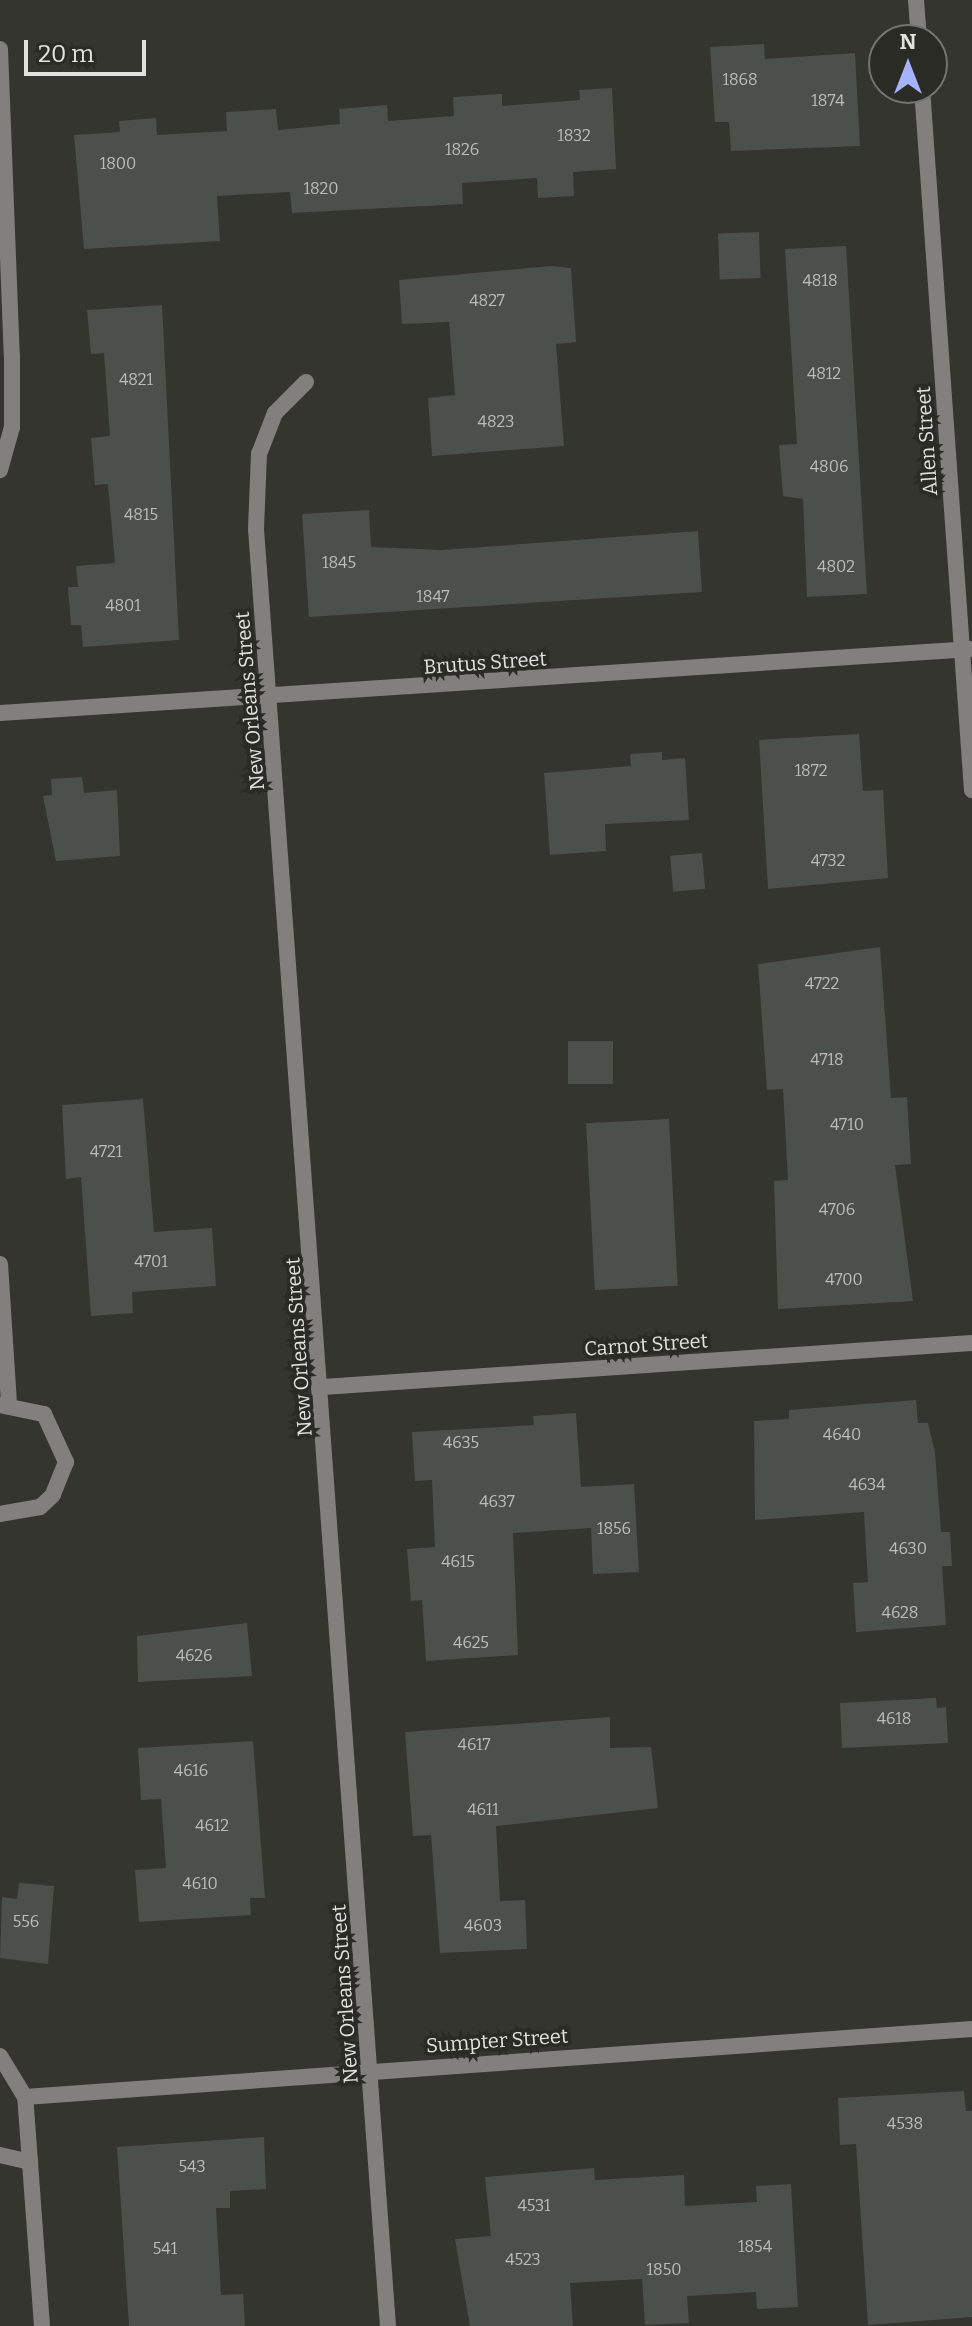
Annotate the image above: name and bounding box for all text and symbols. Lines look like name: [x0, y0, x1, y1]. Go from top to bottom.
scale bar: [28, 24, 150, 74]
north arrow: [868, 24, 948, 104]
text: N: [900, 28, 916, 55]
text: 20 m: [38, 40, 94, 68]
house number: 1868: [722, 70, 758, 90]
house number: 1874: [811, 91, 845, 111]
house number: 1832: [557, 126, 591, 146]
house number: 1826: [445, 140, 479, 160]
house number: 1800: [100, 154, 136, 174]
house number: 1820: [303, 179, 339, 199]
house number: 4818: [802, 271, 838, 291]
house number: 4827: [469, 291, 505, 311]
house number: 4812: [807, 364, 841, 384]
house number: 4821: [119, 370, 153, 390]
street label: Allen Street: [911, 386, 943, 496]
house number: 4823: [478, 412, 514, 432]
house number: 4806: [810, 457, 848, 477]
house number: 4815: [124, 505, 158, 525]
house number: 1845: [322, 553, 356, 573]
house number: 4802: [817, 557, 855, 577]
house number: 1847: [416, 587, 450, 607]
house number: 4801: [105, 596, 141, 616]
street label: New Orleans Street: [230, 611, 270, 791]
street label: Brutus Street: [423, 647, 547, 679]
house number: 1872: [795, 761, 827, 781]
house number: 4732: [811, 851, 845, 871]
house number: 4722: [805, 974, 839, 994]
house number: 4718: [810, 1050, 844, 1070]
house number: 4710: [830, 1115, 864, 1135]
house number: 4721: [90, 1142, 122, 1162]
house number: 4706: [819, 1200, 855, 1220]
house number: 4701: [134, 1252, 168, 1272]
street label: New Orleans Street: [281, 1257, 317, 1437]
house number: 4700: [825, 1270, 863, 1290]
street label: Carnot Street: [583, 1329, 709, 1361]
house number: 4640: [823, 1425, 861, 1445]
house number: 4635: [443, 1433, 479, 1453]
house number: 4634: [849, 1475, 885, 1495]
house number: 4637: [479, 1492, 515, 1512]
house number: 1856: [597, 1519, 631, 1539]
house number: 4630: [889, 1539, 927, 1559]
house number: 4615: [441, 1552, 475, 1572]
house number: 4628: [882, 1603, 918, 1623]
house number: 4625: [453, 1633, 489, 1653]
house number: 4626: [176, 1646, 212, 1666]
house number: 4618: [877, 1709, 911, 1729]
house number: 4617: [458, 1735, 490, 1755]
house number: 4616: [174, 1761, 208, 1781]
house number: 4611: [467, 1800, 499, 1820]
house number: 4612: [195, 1816, 229, 1836]
house number: 4610: [182, 1874, 218, 1894]
street label: New Orleans Street: [327, 1904, 363, 2084]
house number: 556: [13, 1912, 39, 1932]
house number: 4603: [464, 1916, 502, 1936]
street label: Sumpter Street: [425, 2024, 569, 2058]
house number: 4538: [887, 2114, 923, 2134]
house number: 543: [178, 2157, 206, 2177]
house number: 4531: [517, 2196, 551, 2216]
house number: 1854: [738, 2237, 772, 2257]
house number: 541: [153, 2239, 177, 2259]
house number: 4523: [505, 2250, 541, 2270]
house number: 1850: [647, 2260, 681, 2280]

